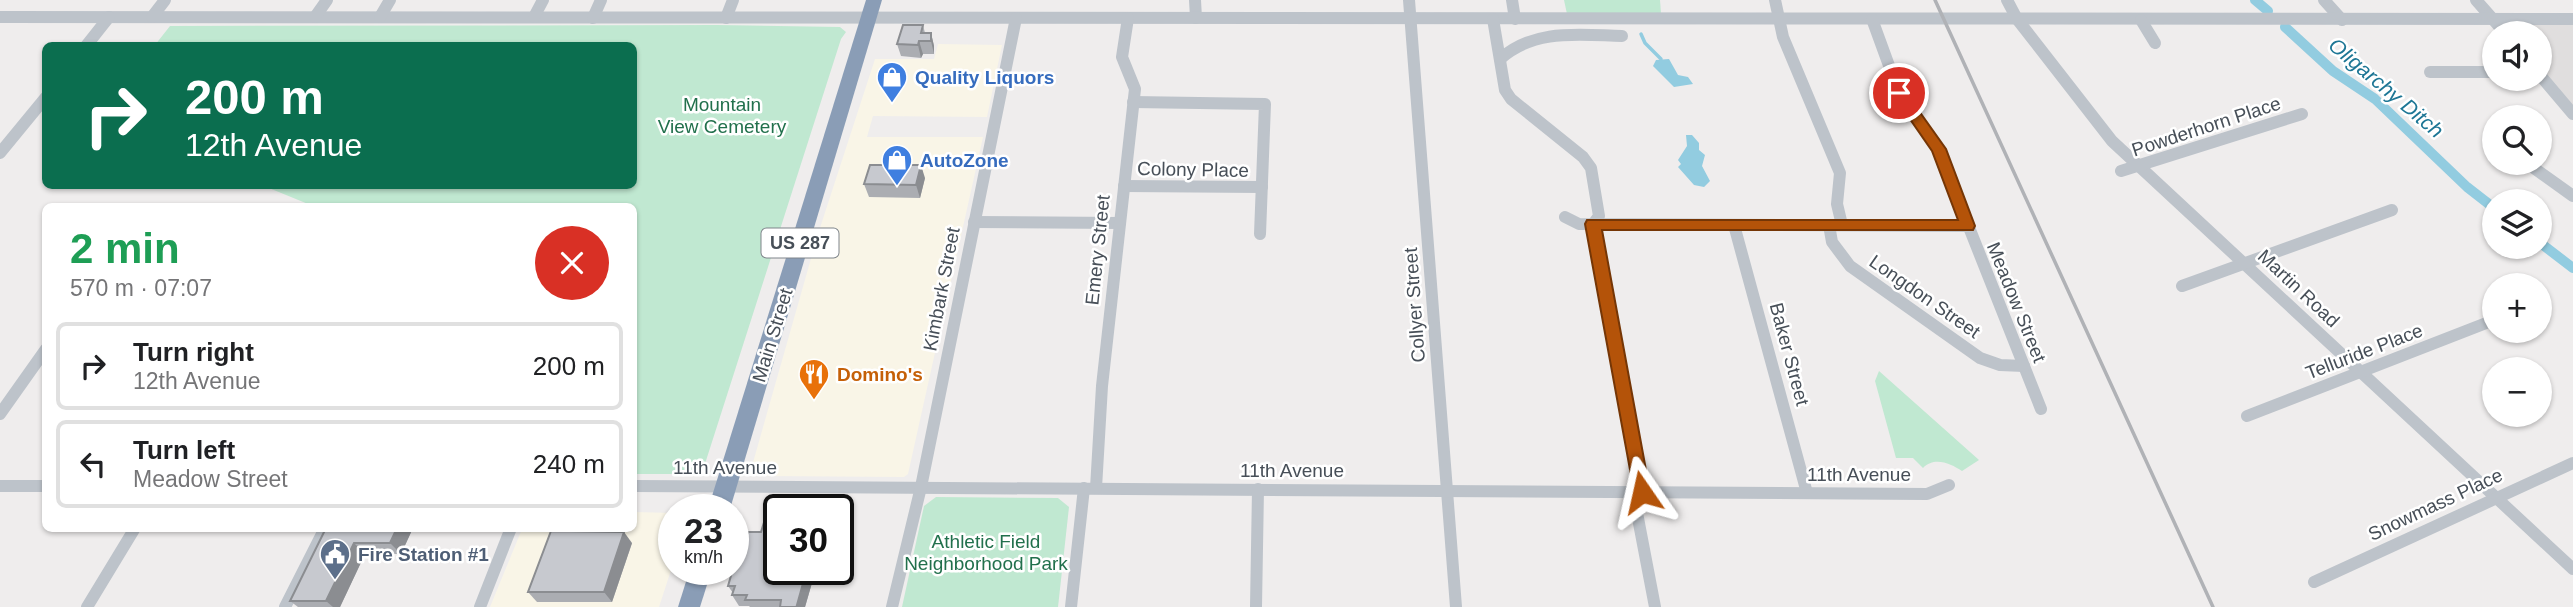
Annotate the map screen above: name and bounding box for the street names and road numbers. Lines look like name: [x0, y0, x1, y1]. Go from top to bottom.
street label: Powderhorn Place: [2129, 92, 2283, 160]
street label: Colony Place: [1137, 158, 1249, 181]
street label: Emery Street: [1081, 193, 1114, 306]
street label: Kimbark Street: [919, 225, 964, 353]
road number: US 287: [762, 229, 838, 258]
street label: Meadow Street: [1983, 239, 2050, 366]
street label: Martin Road: [2254, 245, 2344, 331]
street label: Collyer Street: [1400, 246, 1429, 363]
street label: Longdon Street: [1865, 251, 1985, 343]
street label: Main Street: [748, 285, 797, 385]
street label: Baker Street: [1766, 300, 1814, 409]
street label: Telluride Place: [2303, 320, 2426, 383]
street label: 11th Avenue: [673, 457, 777, 478]
street label: 11th Avenue: [1240, 460, 1344, 481]
street label: 11th Avenue: [1807, 464, 1911, 485]
street label: Snowmass Place: [2365, 464, 2506, 545]

